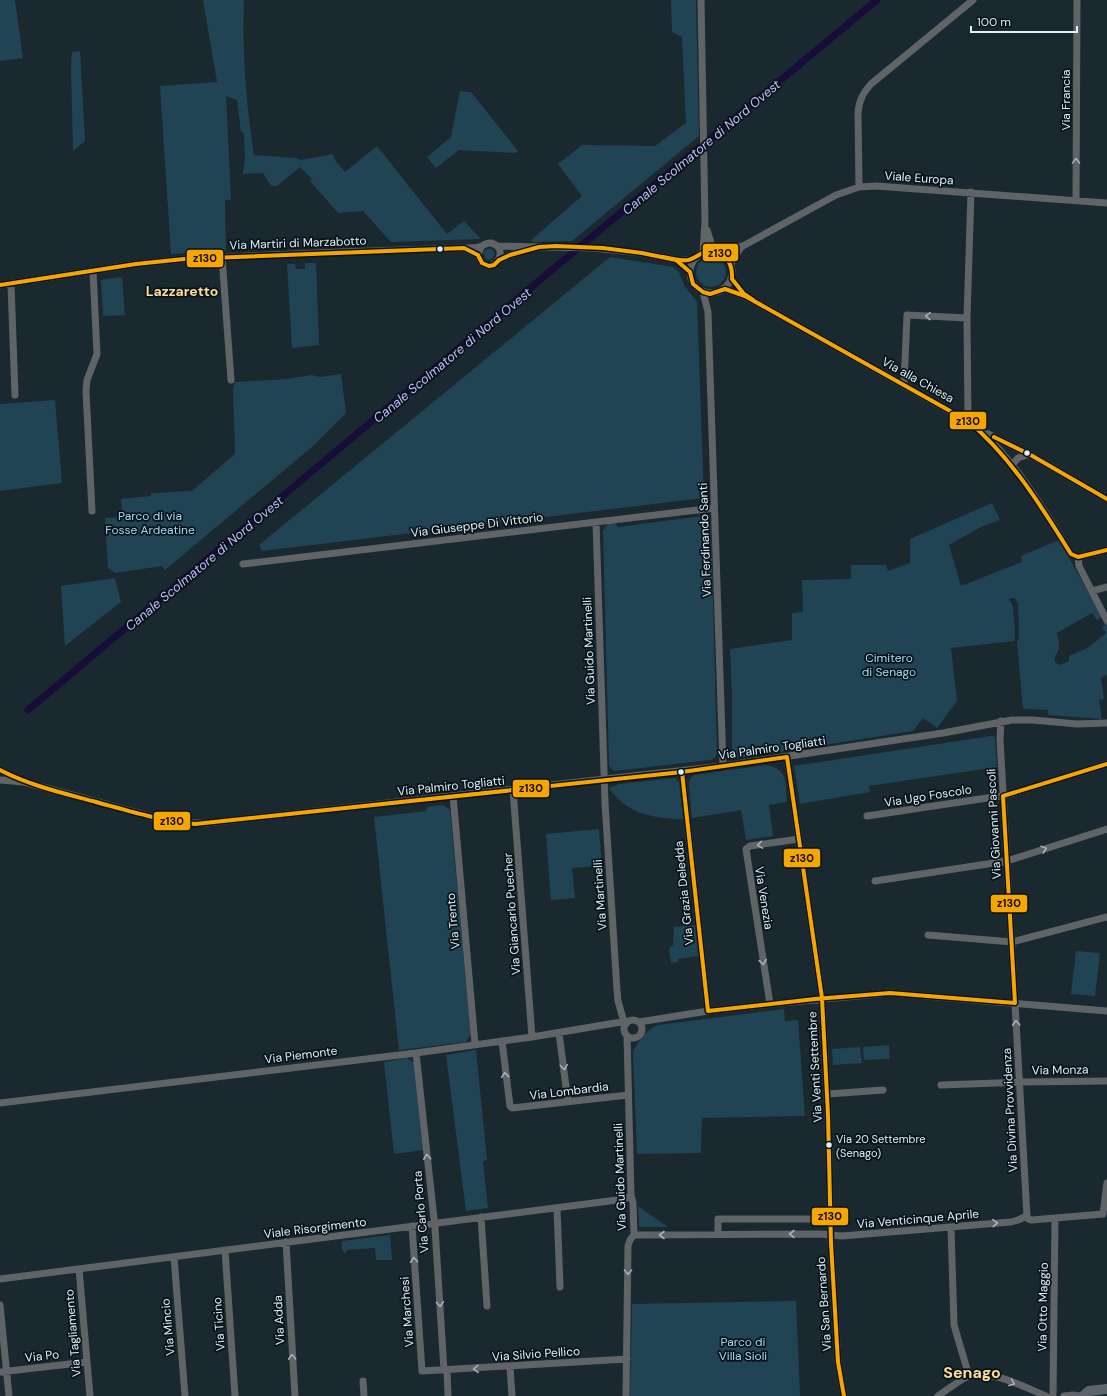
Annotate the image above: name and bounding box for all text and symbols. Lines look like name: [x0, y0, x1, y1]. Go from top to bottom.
scale bar: [971, 8, 1077, 34]
text: 100 m: [977, 14, 1011, 30]
street label: Via Francia: [1058, 69, 1074, 131]
water label: Canale Scolmatore di Nord Ovest: [619, 75, 785, 219]
one-way arrow: [1072, 158, 1080, 164]
street label: Viale Europa: [884, 168, 954, 188]
street label: Via Martiri di Marzabotto: [229, 233, 367, 253]
line badge: z130: [702, 243, 739, 262]
unlabelled marker: [435, 244, 445, 254]
text: z130: [708, 246, 732, 260]
line badge: z130: [186, 249, 224, 268]
text: z130: [193, 251, 217, 265]
district label: Lazzaretto: [146, 282, 218, 300]
water label: Canale Scolmatore di Nord Ovest: [370, 283, 536, 427]
one-way arrow: [925, 311, 931, 320]
street label: Via alla Chiesa: [879, 354, 957, 406]
line badge: z130: [949, 411, 987, 430]
text: z130: [956, 414, 980, 428]
unlabelled marker: [1022, 448, 1032, 458]
street label: Via Ferdinando Santi: [695, 482, 715, 597]
water label: Canale Scolmatore di Nord Ovest: [122, 491, 288, 635]
park label: Parco di via Fosse Ardeatine: [105, 508, 195, 538]
street label: Via Giuseppe Di Vittorio: [410, 509, 544, 541]
street label: Via Guido Martinelli: [579, 597, 599, 705]
park label: Cimitero di Senago: [862, 650, 916, 680]
street label: Via Palmiro Togliatti: [717, 733, 827, 763]
unlabelled marker: [676, 767, 686, 777]
street label: Via Giovanni Pascoli: [983, 768, 1005, 880]
street label: Via Palmiro Togliatti: [396, 772, 506, 800]
line badge: z130: [512, 779, 550, 798]
text: z130: [519, 781, 543, 795]
street label: Via Ugo Foscolo: [883, 781, 973, 811]
line badge: z130: [153, 811, 191, 831]
text: z130: [160, 814, 184, 828]
street label: Via Grazia Deledda: [671, 840, 697, 946]
one-way arrow: [757, 840, 764, 849]
one-way arrow: [1041, 845, 1048, 854]
line badge: z130: [783, 848, 821, 868]
text: z130: [790, 851, 814, 865]
street label: Via Giancarlo Puecher: [500, 852, 524, 976]
street label: Via Martinelli: [590, 859, 610, 931]
street label: Via Venezia: [751, 865, 777, 931]
street label: Via Trento: [443, 892, 463, 950]
line badge: z130: [990, 894, 1028, 913]
text: z130: [997, 896, 1021, 910]
one-way arrow: [758, 959, 767, 965]
street label: Via Venti Settembre: [804, 1011, 826, 1123]
one-way arrow: [1011, 1020, 1020, 1026]
street label: Via Piemonte: [264, 1043, 339, 1067]
street label: Via Divina Provvidenza: [999, 1047, 1021, 1173]
street label: Via Monza: [1031, 1062, 1089, 1078]
one-way arrow: [559, 1064, 568, 1070]
one-way arrow: [501, 1072, 510, 1078]
street label: Via Lombardia: [528, 1078, 610, 1104]
street label: Via Guido Martinelli: [610, 1123, 630, 1231]
place label: Via 20 Settembre (Senago): [836, 1132, 926, 1160]
marker: Via 20 Settembre (Senago): [824, 1140, 834, 1150]
one-way arrow: [423, 1154, 432, 1160]
street label: Via Carlo Porta: [409, 1170, 433, 1254]
street label: Via Venticinque Aprile: [856, 1206, 980, 1232]
line badge: z130: [811, 1207, 849, 1226]
text: z130: [818, 1209, 842, 1223]
street label: Viale Risorgimento: [263, 1214, 367, 1242]
one-way arrow: [992, 1219, 998, 1228]
one-way arrow: [789, 1230, 795, 1238]
one-way arrow: [659, 1231, 665, 1239]
street label: Via San Bernardo: [813, 1256, 835, 1352]
one-way arrow: [410, 1257, 419, 1263]
street label: Via Otto Maggio: [1034, 1262, 1052, 1352]
one-way arrow: [624, 1269, 632, 1275]
street label: Via Marchesi: [397, 1276, 417, 1348]
street label: Via Tagliamento: [61, 1289, 85, 1377]
street label: Via Adda: [270, 1295, 288, 1345]
street label: Via Ticino: [209, 1297, 229, 1351]
street label: Via Mincio: [158, 1298, 178, 1356]
one-way arrow: [435, 1301, 444, 1307]
park label: Parco di Villa Sioli: [719, 1334, 767, 1364]
street label: Via Silvio Pellico: [491, 1343, 581, 1365]
street label: Via Po: [24, 1346, 60, 1366]
one-way arrow: [288, 1354, 297, 1360]
district label: Senago: [943, 1362, 1001, 1383]
one-way arrow: [473, 1364, 479, 1373]
one-way arrow: [1009, 1378, 1016, 1386]

